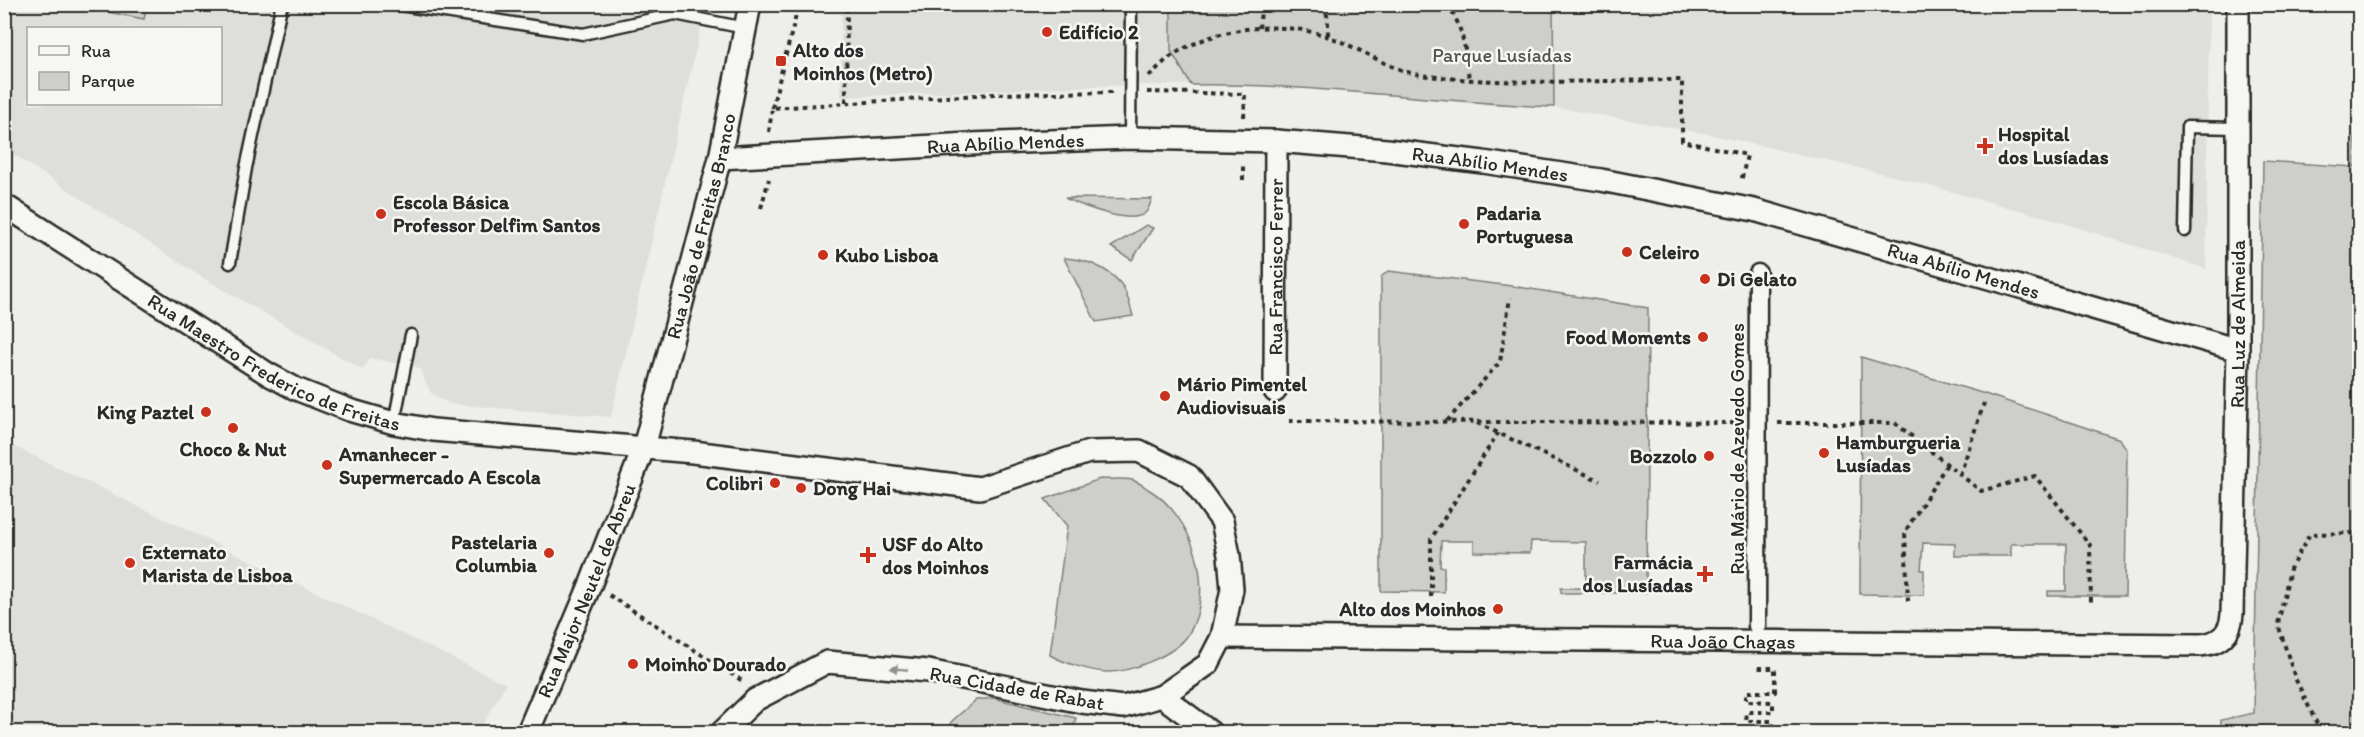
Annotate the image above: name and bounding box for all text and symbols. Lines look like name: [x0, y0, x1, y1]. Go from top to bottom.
place label: Edifício 2: [1059, 20, 1139, 44]
marker: Edifício 2: [1040, 25, 1054, 39]
legend: [27, 27, 222, 105]
place label: Alto dos Moinhos (Metro): [792, 38, 933, 86]
text: Rua: [81, 40, 111, 62]
park label: Parque Lusíadas: [1432, 43, 1572, 67]
marker: Alto dos Moinhos (Metro): [774, 54, 788, 68]
text: Parque: [81, 70, 135, 92]
street label: Rua João de Freitas Branco: [661, 111, 740, 342]
place label: Hospital dos Lusíadas: [1998, 122, 2109, 169]
street label: Rua Abílio Mendes: [926, 128, 1085, 158]
marker: Hospital dos Lusíadas: [1976, 137, 1994, 155]
street label: Rua Abílio Mendes: [1411, 141, 1570, 187]
street label: Rua Francisco Ferrer: [1263, 178, 1288, 356]
place label: Escola Básica Professor Delfim Santos: [393, 190, 601, 237]
place label: Padaria Portuguesa: [1476, 201, 1573, 249]
marker: Escola Básica Professor Delfim Santos: [374, 207, 388, 221]
marker: Padaria Portuguesa: [1457, 217, 1471, 231]
street label: Rua Abílio Mendes: [1884, 237, 2043, 304]
street label: Rua Luz de Almeida: [2225, 239, 2250, 408]
place label: Celeiro: [1639, 240, 1699, 264]
place label: Kubo Lisboa: [835, 243, 938, 267]
marker: Celeiro: [1620, 245, 1634, 259]
marker: Kubo Lisboa: [816, 248, 830, 262]
place label: Di Gelato: [1717, 267, 1797, 291]
marker: Di Gelato: [1698, 272, 1712, 286]
street label: Rua Maestro Frederico de Freitas: [143, 288, 402, 436]
street label: Rua Mário de Azevedo Gomes: [1725, 323, 1749, 575]
place label: Food Moments: [1566, 325, 1691, 349]
marker: Food Moments: [1696, 330, 1710, 344]
place label: Mário Pimentel Audiovisuais: [1176, 372, 1307, 419]
marker: Mário Pimentel Audiovisuais: [1158, 389, 1172, 403]
place label: King Paztel: [97, 400, 194, 425]
marker: King Paztel: [199, 405, 213, 419]
marker: Choco & Nut: [226, 421, 240, 435]
place label: Hamburgueria Lusíadas: [1836, 430, 1961, 477]
place label: Choco & Nut: [179, 437, 287, 461]
place label: Amanhecer - Supermercado A Escola: [338, 442, 541, 490]
place label: Bozzolo: [1630, 444, 1697, 468]
marker: Hamburgueria Lusíadas: [1817, 446, 1831, 460]
marker: Bozzolo: [1702, 449, 1716, 463]
marker: Amanhecer - Supermercado A Escola: [320, 458, 334, 472]
place label: Colibri: [706, 471, 763, 495]
marker: Colibri: [768, 476, 782, 490]
place label: Dong Hai: [813, 476, 891, 501]
street label: Rua Major Neutel de Abreu: [532, 480, 641, 701]
marker: Dong Hai: [794, 481, 808, 495]
place label: Pastelaria Columbia: [451, 530, 538, 577]
place label: USF do Alto dos Moinhos: [882, 532, 989, 579]
place label: Externato Marista de Lisboa: [142, 540, 293, 587]
marker: Pastelaria Columbia: [542, 546, 556, 560]
marker: USF do Alto dos Moinhos: [859, 546, 877, 564]
place label: Farmácia dos Lusíadas: [1582, 550, 1694, 597]
marker: Externato Marista de Lisboa: [123, 556, 137, 570]
marker: Farmácia dos Lusíadas: [1698, 567, 1712, 581]
place label: Alto dos Moinhos: [1339, 597, 1486, 621]
marker: Alto dos Moinhos: [1491, 602, 1505, 616]
street label: Rua João Chagas: [1650, 629, 1796, 654]
place label: Moinho Dourado: [645, 652, 786, 676]
marker: Moinho Dourado: [626, 657, 640, 671]
street label: Rua Cidade de Rabat: [928, 661, 1107, 715]
one-way arrow: [889, 664, 908, 674]

